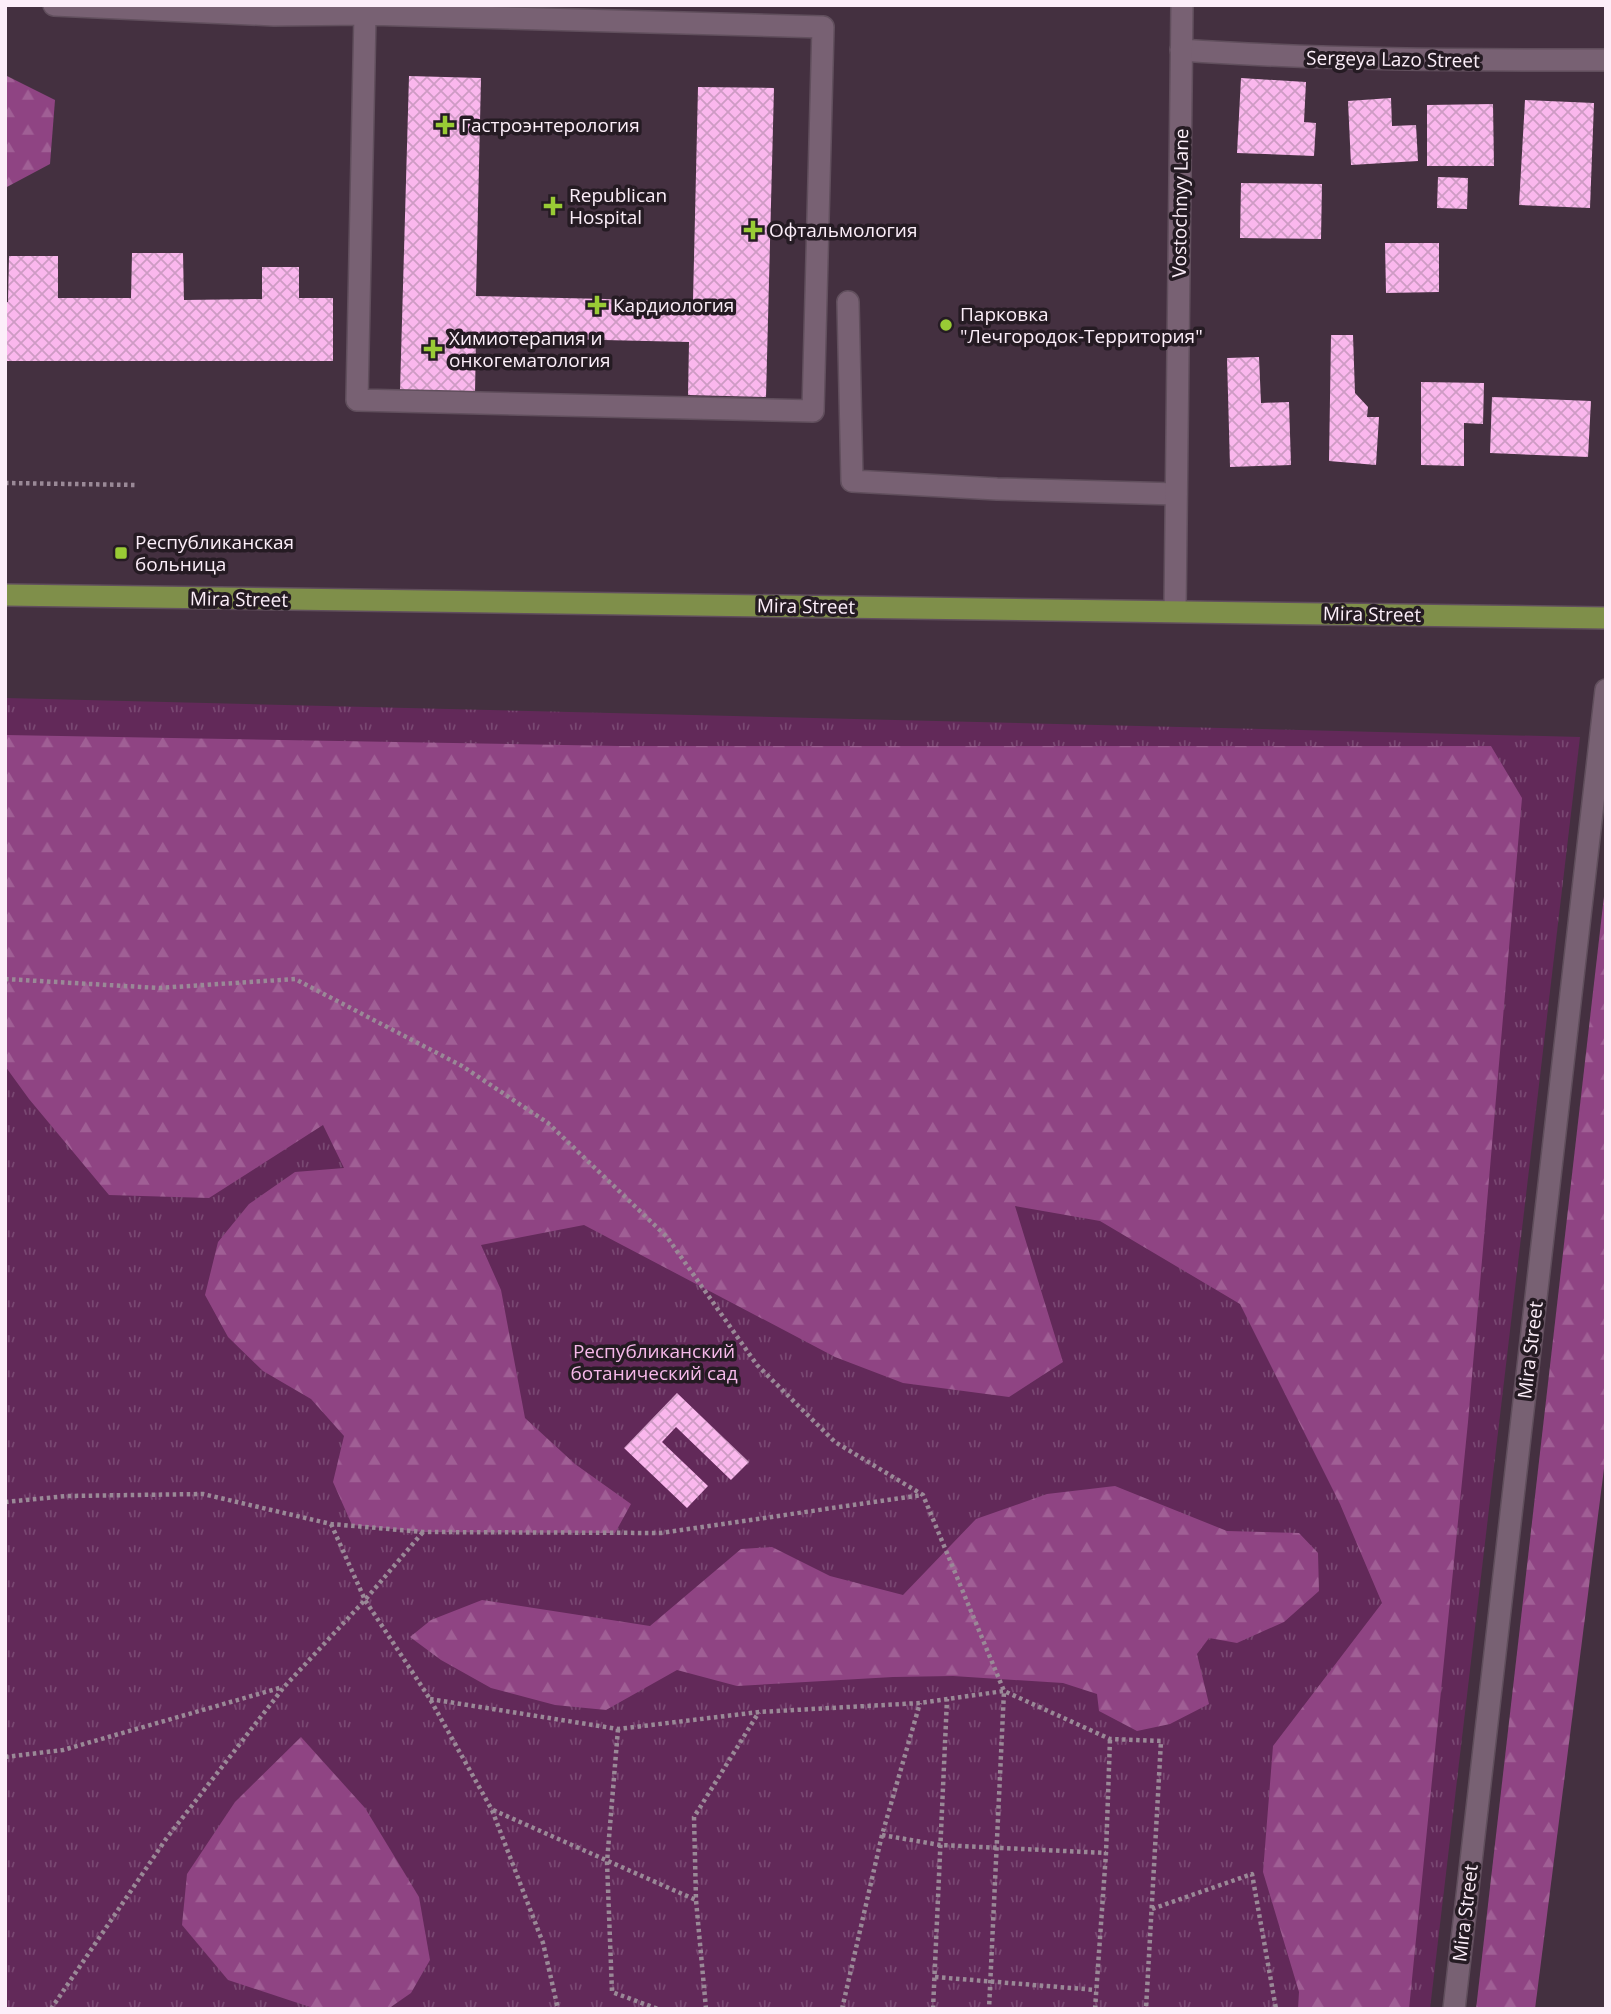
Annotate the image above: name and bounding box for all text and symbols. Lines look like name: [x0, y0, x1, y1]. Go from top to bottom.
street label: Sergeya Lazo Street: [1306, 44, 1480, 74]
place label: Гастроэнтерология: [461, 112, 640, 138]
marker: Гастроэнтерология: [435, 115, 455, 135]
street label: Vostochnyy Lane: [1166, 128, 1194, 278]
place label: Republican Hospital: [569, 182, 667, 230]
marker: Republican Hospital: [543, 196, 563, 216]
place label: Офтальмология: [769, 217, 917, 243]
marker: Офтальмология: [743, 220, 763, 240]
place label: Кардиология: [613, 292, 734, 318]
marker: Кардиология: [587, 295, 607, 315]
place label: Парковка "Лечгородок-Территория": [960, 301, 1203, 349]
marker: Парковка "Лечгородок-Территория": [938, 317, 954, 333]
place label: Химиотерапия и онкогематология: [449, 325, 611, 373]
marker: Химиотерапия и онкогематология: [423, 339, 443, 359]
place label: Республиканская больница: [135, 529, 294, 577]
marker: Республиканская больница: [113, 545, 129, 561]
street label: Mira Street: [190, 585, 289, 613]
street label: Mira Street: [757, 592, 856, 620]
street label: Mira Street: [1323, 600, 1422, 628]
street label: Mira Street: [1511, 1299, 1549, 1400]
park label: Республиканский ботанический сад: [570, 1338, 738, 1386]
street label: Mira Street: [1446, 1862, 1484, 1963]

